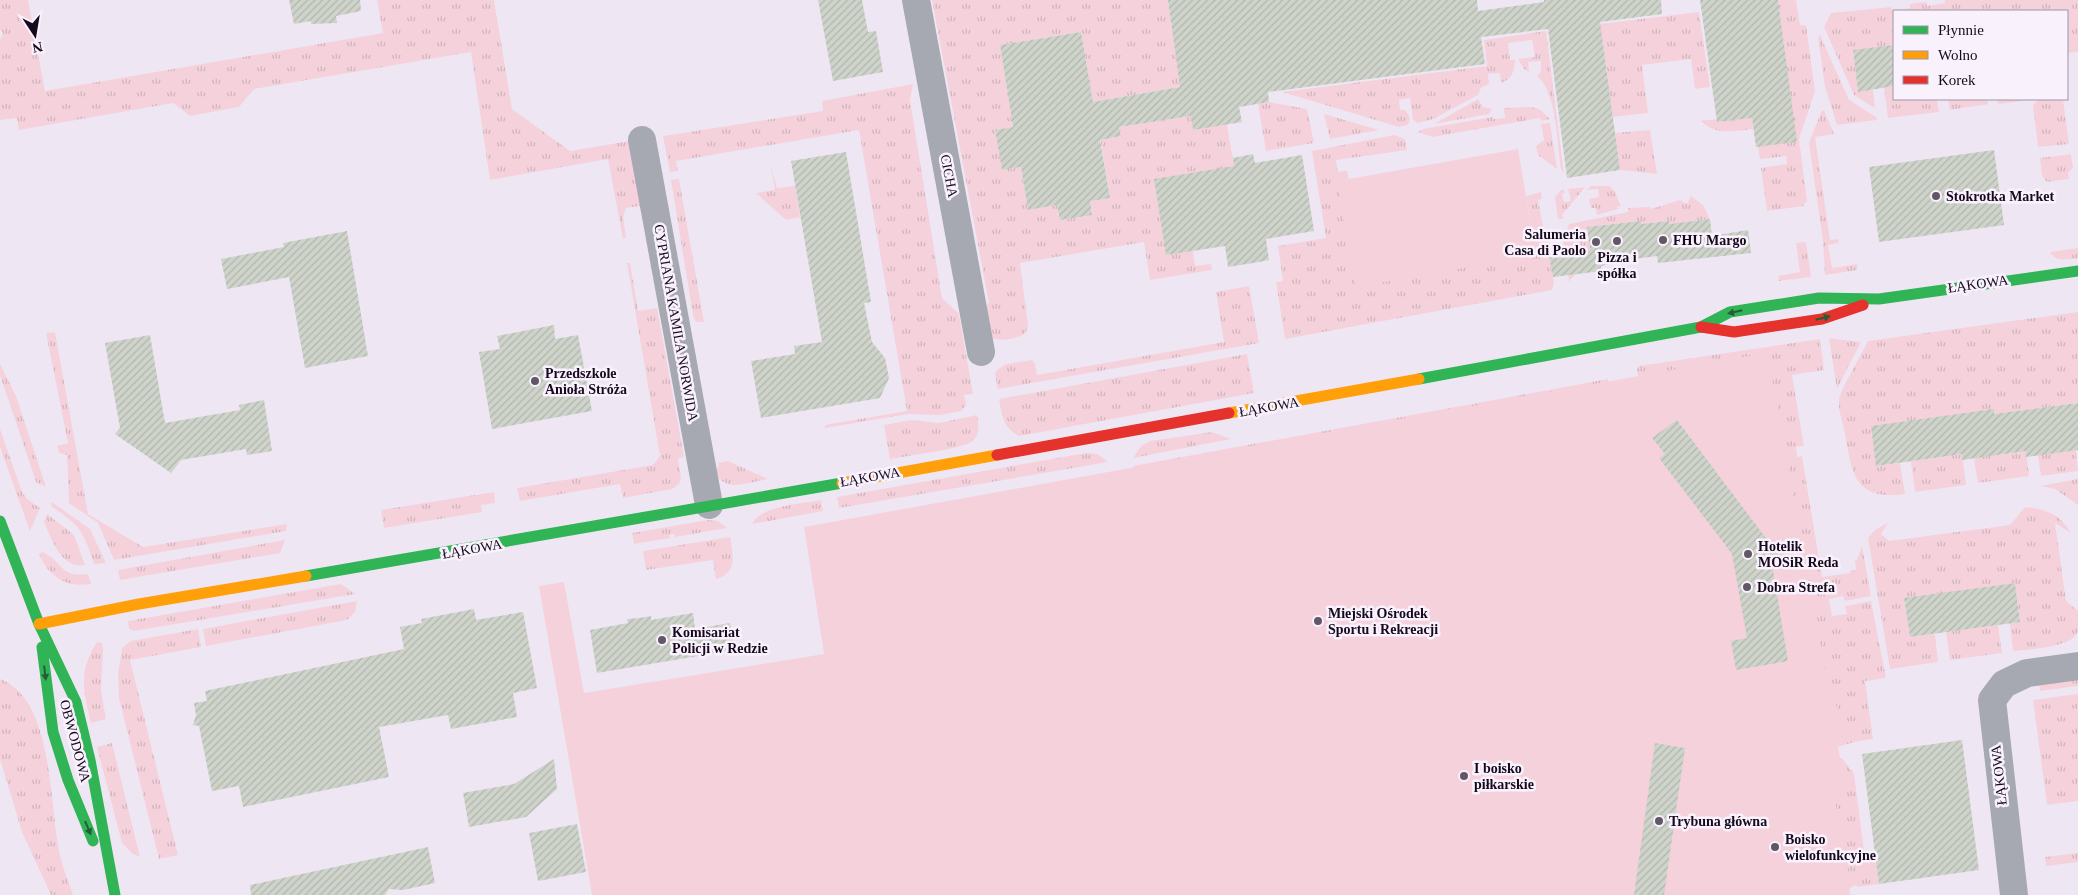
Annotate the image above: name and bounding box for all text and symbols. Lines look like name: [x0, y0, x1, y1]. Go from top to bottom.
north arrow: [10, 10, 60, 60]
legend: [1893, 10, 2068, 100]
text: Płynnie: [1938, 22, 1984, 38]
text: N: [31, 39, 44, 56]
text: Wolno: [1938, 47, 1978, 63]
text: Korek: [1938, 72, 1976, 88]
street label: CICHA: [937, 153, 961, 200]
place label: Stokrotka Market: [1946, 189, 2055, 204]
marker: Stokrotka Market: [1930, 190, 1942, 202]
street label: CYPRIANA KAMILA NORWIDA: [651, 223, 701, 424]
place label: Salumeria Casa di Paolo: [1504, 227, 1586, 258]
place label: FHU Margo: [1673, 233, 1746, 248]
marker: FHU Margo: [1657, 234, 1669, 246]
marker: Pizza i spółka: [1611, 235, 1623, 247]
marker: Salumeria Casa di Paolo: [1590, 236, 1602, 248]
place label: Pizza i spółka: [1597, 250, 1637, 281]
street label: ŁĄKOWA: [1947, 272, 2010, 296]
one-way arrow: [1727, 308, 1742, 316]
one-way arrow: [1815, 314, 1830, 322]
place label: Przedszkole Anioła Stróża: [545, 366, 627, 397]
marker: Przedszkole Anioła Stróża: [529, 375, 541, 387]
street label: ŁĄKOWA: [1238, 394, 1301, 420]
street label: ŁĄKOWA: [839, 464, 902, 490]
street label: ŁĄKOWA: [441, 536, 504, 562]
place label: Hotelik MOSiR Reda: [1758, 539, 1839, 570]
marker: Hotelik MOSiR Reda: [1742, 548, 1754, 560]
place label: Dobra Strefa: [1757, 580, 1835, 595]
marker: Dobra Strefa: [1741, 581, 1753, 593]
place label: Miejski Ośrodek Sportu i Rekreacji: [1328, 606, 1438, 637]
marker: Miejski Ośrodek Sportu i Rekreacji: [1312, 615, 1324, 627]
place label: Komisariat Policji w Redzie: [672, 625, 768, 656]
marker: Komisariat Policji w Redzie: [656, 634, 668, 646]
one-way arrow: [41, 665, 49, 681]
street label: OBWODOWA: [57, 698, 93, 785]
street label: ŁĄKOWA: [1988, 743, 2010, 806]
place label: I boisko piłkarskie: [1474, 761, 1534, 792]
marker: I boisko piłkarskie: [1458, 770, 1470, 782]
place label: Trybuna główna: [1669, 814, 1767, 829]
marker: Trybuna główna: [1653, 815, 1665, 827]
one-way arrow: [84, 821, 92, 836]
place label: Boisko wielofunkcyjne: [1785, 832, 1876, 863]
marker: Boisko wielofunkcyjne: [1769, 841, 1781, 853]

